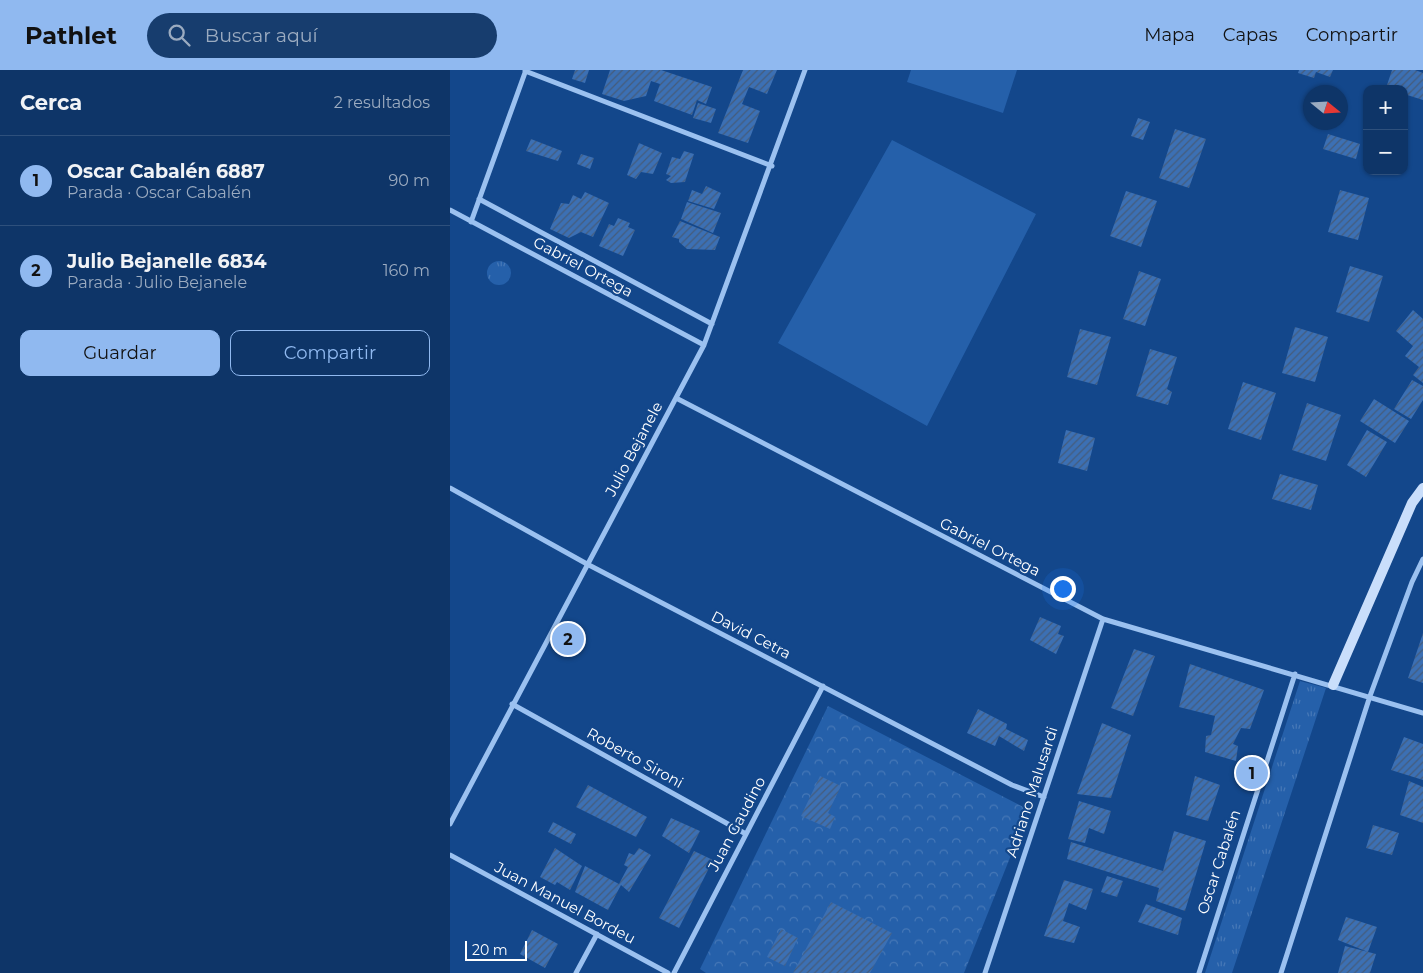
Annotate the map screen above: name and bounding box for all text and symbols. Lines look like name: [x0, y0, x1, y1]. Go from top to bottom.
search box: [147, 13, 497, 58]
text: Pathlet: [25, 21, 117, 50]
icon: search: [165, 21, 193, 49]
text: Buscar aquí: [205, 24, 318, 47]
text: Mapa: [1144, 24, 1195, 46]
text: Capas: [1223, 24, 1278, 46]
text: Compartir: [1306, 24, 1398, 46]
north arrow: [1303, 85, 1348, 130]
map controls: [1363, 85, 1408, 175]
button: +: [1363, 85, 1408, 130]
text: Cerca: [20, 90, 82, 115]
text: 2 resultados: [334, 93, 430, 112]
button: −: [1363, 130, 1408, 175]
text: Oscar Cabalén 6887: [67, 160, 265, 183]
text: 1: [33, 171, 39, 190]
text: 90 m: [388, 171, 430, 190]
text: Parada · Oscar Cabalén: [67, 183, 252, 202]
street label: Gabriel Ortega: [530, 232, 636, 301]
text: Julio Bejanelle 6834: [67, 250, 267, 273]
text: 2: [31, 261, 41, 280]
text: 160 m: [383, 261, 430, 280]
text: Parada · Julio Bejanele: [67, 273, 247, 292]
button: Guardar: [20, 330, 220, 376]
button: Compartir: [230, 330, 430, 376]
street label: Julio Bejanele: [600, 398, 666, 500]
street label: Gabriel Ortega: [937, 513, 1044, 580]
your location: [1050, 576, 1076, 602]
street label: David Cetra: [708, 606, 794, 663]
pin: 2: [552, 620, 584, 658]
street label: Roberto Sironi: [584, 723, 687, 792]
street label: Adriano Malusardi: [1001, 724, 1062, 860]
pin: 1: [1236, 754, 1268, 792]
street label: Juan Gaudino: [703, 773, 770, 875]
street label: Oscar Cabalén: [1193, 807, 1244, 916]
street label: Juan Manuel Bordeu: [491, 857, 639, 948]
scale bar: [465, 938, 528, 961]
text: 20 m: [472, 941, 508, 959]

